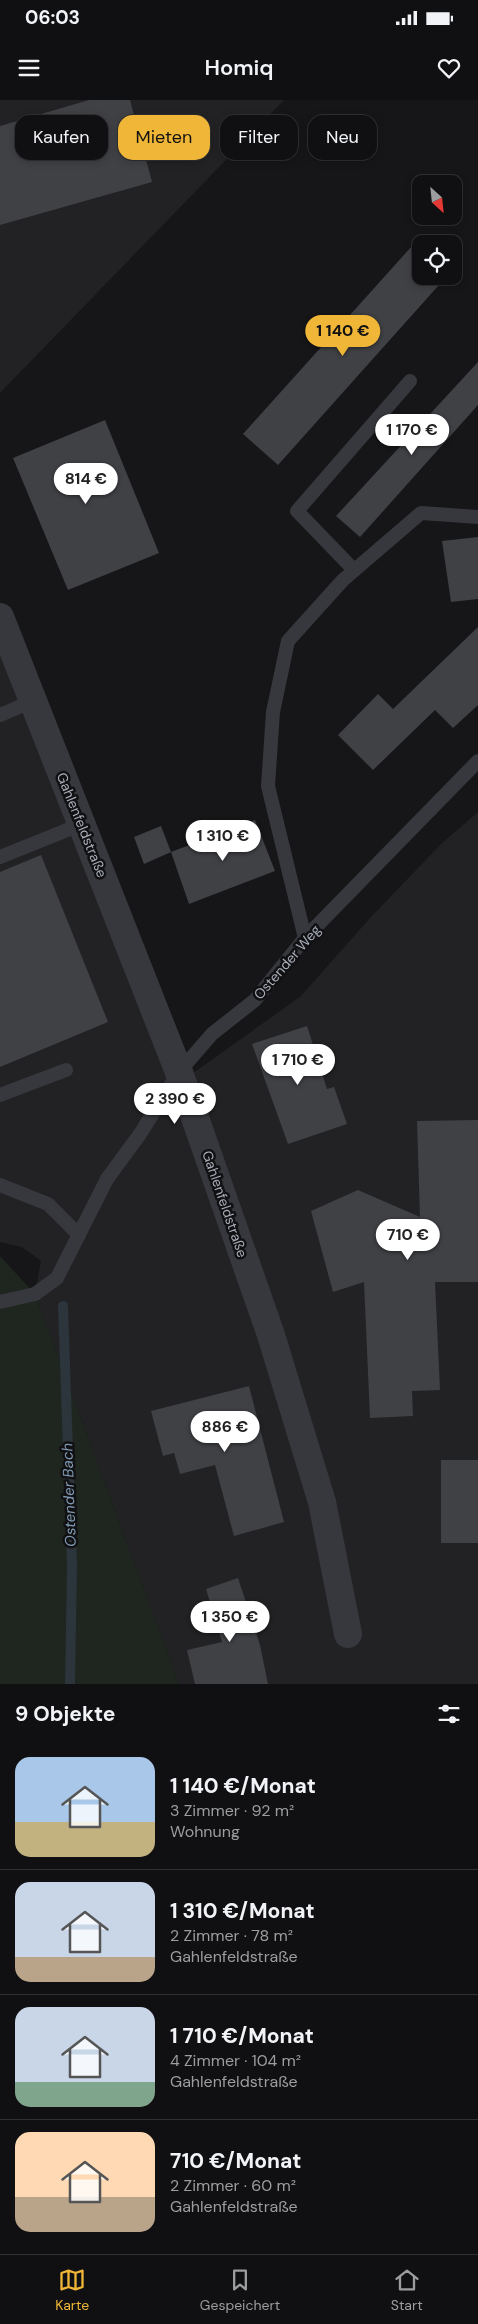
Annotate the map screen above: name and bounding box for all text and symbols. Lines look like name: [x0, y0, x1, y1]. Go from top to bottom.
text: 06:03: [25, 5, 80, 30]
text: Homiq: [204, 53, 274, 82]
icon: menu: [15, 54, 43, 82]
icon: heart: [435, 54, 463, 82]
chip: Kaufen: [15, 115, 108, 160]
chip: Mieten: [118, 115, 210, 160]
chip: Filter: [220, 115, 298, 160]
chip: Neu: [308, 115, 377, 160]
north arrow: [412, 175, 462, 225]
map controls: [412, 175, 462, 285]
button: locate: [412, 235, 462, 285]
pin: 1 140 €: [297, 314, 389, 357]
text: 1 140 €: [316, 320, 370, 341]
pin: 1 170 €: [366, 414, 458, 456]
text: 1 170 €: [386, 419, 438, 440]
pin: 814 €: [51, 462, 121, 505]
text: 814 €: [65, 468, 107, 489]
street label: Gahlenfeldstraße: [53, 770, 111, 880]
pin: 1 310 €: [177, 820, 269, 862]
text: 1 310 €: [197, 825, 249, 846]
street label: Ostender Weg: [250, 921, 324, 1003]
pin: 1 710 €: [252, 1044, 344, 1086]
text: 1 710 €: [272, 1049, 324, 1070]
pin: 2 390 €: [129, 1082, 221, 1125]
text: 2 390 €: [145, 1088, 205, 1109]
street label: Gahlenfeldstraße: [198, 1148, 252, 1260]
pin: 710 €: [373, 1218, 443, 1261]
text: 710 €: [387, 1224, 429, 1245]
pin: 886 €: [190, 1410, 260, 1453]
text: 886 €: [202, 1416, 248, 1437]
water label: Ostender Bach: [57, 1442, 81, 1547]
pin: 1 350 €: [184, 1600, 276, 1643]
text: 1 350 €: [202, 1606, 258, 1627]
text: 9 Objekte: [15, 1700, 116, 1728]
icon: filters: [435, 1700, 463, 1728]
text: 1 140 €/Monat: [170, 1772, 316, 1800]
icon: home: [55, 1777, 115, 1837]
text: 3 Zimmer · 92 m²: [170, 1800, 294, 1821]
text: Wohnung: [170, 1821, 240, 1842]
text: 1 310 €/Monat: [170, 1897, 315, 1925]
icon: home: [55, 1902, 115, 1962]
text: 2 Zimmer · 78 m²: [170, 1925, 293, 1946]
text: Gahlenfeldstraße: [170, 1946, 298, 1967]
text: 1 710 €/Monat: [170, 2022, 314, 2050]
icon: home: [55, 2027, 115, 2087]
text: 4 Zimmer · 104 m²: [170, 2050, 301, 2071]
text: Gahlenfeldstraße: [170, 2071, 298, 2092]
text: 710 €/Monat: [170, 2147, 301, 2175]
icon: home: [55, 2152, 115, 2212]
text: 2 Zimmer · 60 m²: [170, 2175, 296, 2196]
text: Gahlenfeldstraße: [170, 2196, 298, 2217]
tab: Karte: [55, 2266, 89, 2314]
tab: Gespeichert: [200, 2266, 280, 2314]
tab: Start: [391, 2266, 423, 2314]

